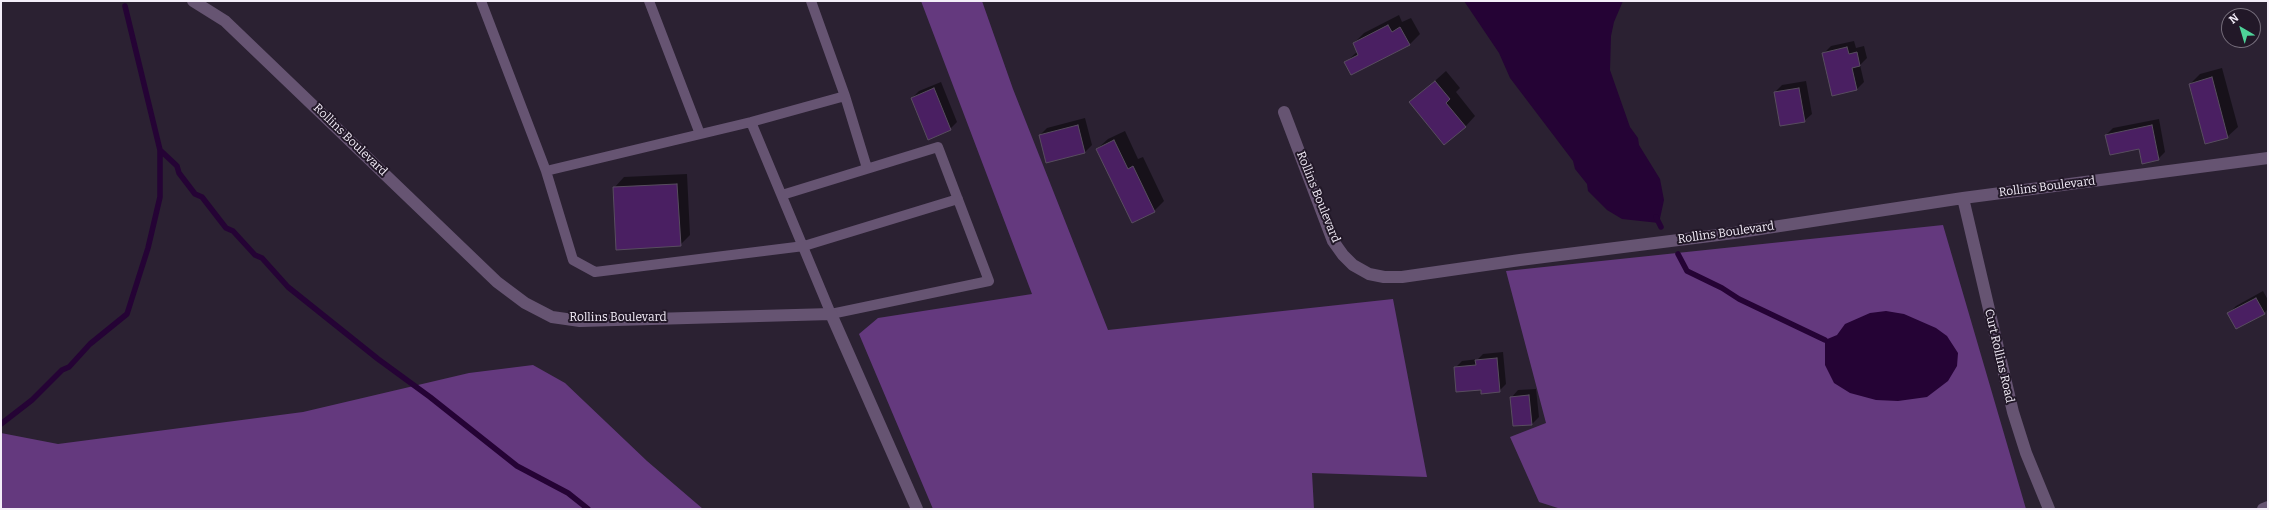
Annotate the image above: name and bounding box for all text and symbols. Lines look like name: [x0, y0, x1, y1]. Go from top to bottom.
north arrow: [2221, 8, 2261, 48]
text: N: [2227, 11, 2241, 27]
street label: Rollins Boulevard: [310, 101, 390, 179]
street label: Rollins Boulevard: [1293, 149, 1343, 245]
street label: Rollins Boulevard: [1998, 174, 2096, 200]
street label: Rollins Boulevard: [1677, 219, 1775, 247]
street label: Curt Rollins Road: [1981, 308, 2017, 404]
street label: Rollins Boulevard: [569, 311, 667, 325]

